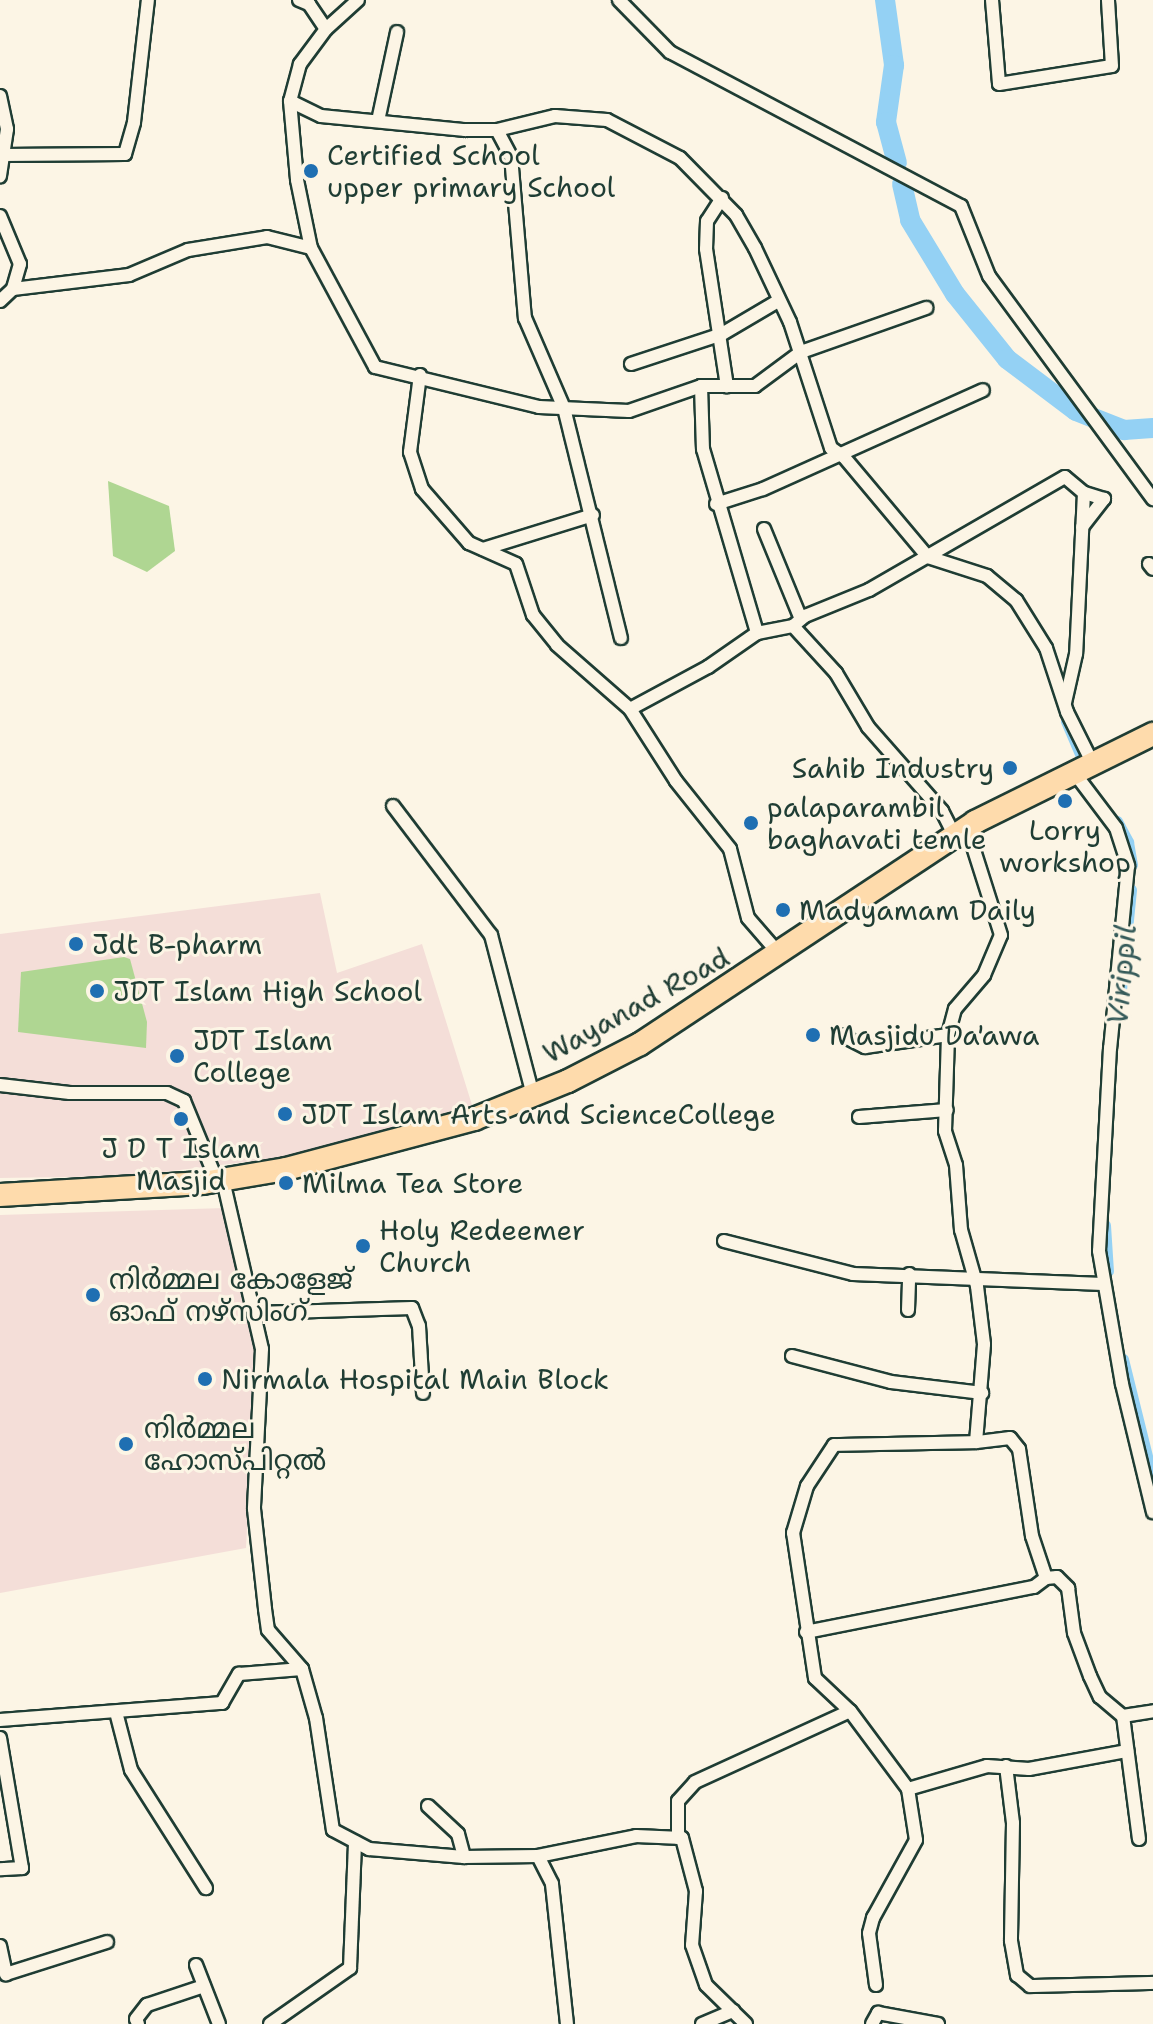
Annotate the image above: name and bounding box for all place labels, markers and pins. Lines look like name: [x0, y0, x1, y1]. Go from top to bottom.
place label: Certified School upper primary School: [327, 138, 615, 204]
marker: Certified School upper primary School: [302, 162, 320, 180]
place label: Sahib Industry: [792, 751, 994, 785]
marker: Sahib Industry: [1001, 759, 1019, 777]
place label: palaparambil baghavati temle: [767, 790, 987, 856]
marker: Lorry workshop: [1056, 792, 1074, 810]
place label: Lorry workshop: [999, 813, 1131, 879]
marker: palaparambil baghavati temle: [742, 814, 760, 832]
place label: Madyamam Daily: [799, 893, 1036, 927]
marker: Madyamam Daily: [774, 901, 792, 919]
place label: Jdt B-pharm: [92, 927, 262, 961]
marker: Jdt B-pharm: [67, 935, 85, 953]
place label: JDT Islam High School: [113, 974, 422, 1008]
marker: JDT Islam High School: [88, 982, 106, 1000]
place label: Masjidu Da'awa: [829, 1018, 1039, 1052]
place label: JDT Islam College: [193, 1023, 333, 1089]
marker: Masjidu Da'awa: [804, 1026, 822, 1044]
marker: JDT Islam College: [168, 1047, 186, 1065]
place label: JDT Islam Arts and ScienceCollege: [301, 1097, 776, 1131]
marker: JDT Islam Arts and ScienceCollege: [276, 1105, 294, 1123]
marker: J D T Islam Masjid: [172, 1110, 190, 1128]
place label: J D T Islam Masjid: [101, 1131, 261, 1197]
place label: Milma Tea Store: [302, 1166, 523, 1200]
marker: Milma Tea Store: [277, 1174, 295, 1192]
place label: Holy Redeemer Church: [379, 1213, 585, 1279]
marker: Holy Redeemer Church: [354, 1237, 372, 1255]
place label: നിർമ്മല കോളേജ് ഓഫ് നഴ്സിംഗ്: [109, 1262, 353, 1328]
marker: നിർമ്മല കോളേജ് ഓഫ് നഴ്സിംഗ്: [84, 1286, 102, 1304]
place label: Nirmala Hospital Main Block: [221, 1362, 609, 1396]
marker: Nirmala Hospital Main Block: [196, 1370, 214, 1388]
place label: നിർമ്മല ഹോസ്പിറ്റൽ: [144, 1411, 326, 1477]
marker: നിർമ്മല ഹോസ്പിറ്റൽ: [115, 1433, 137, 1455]

